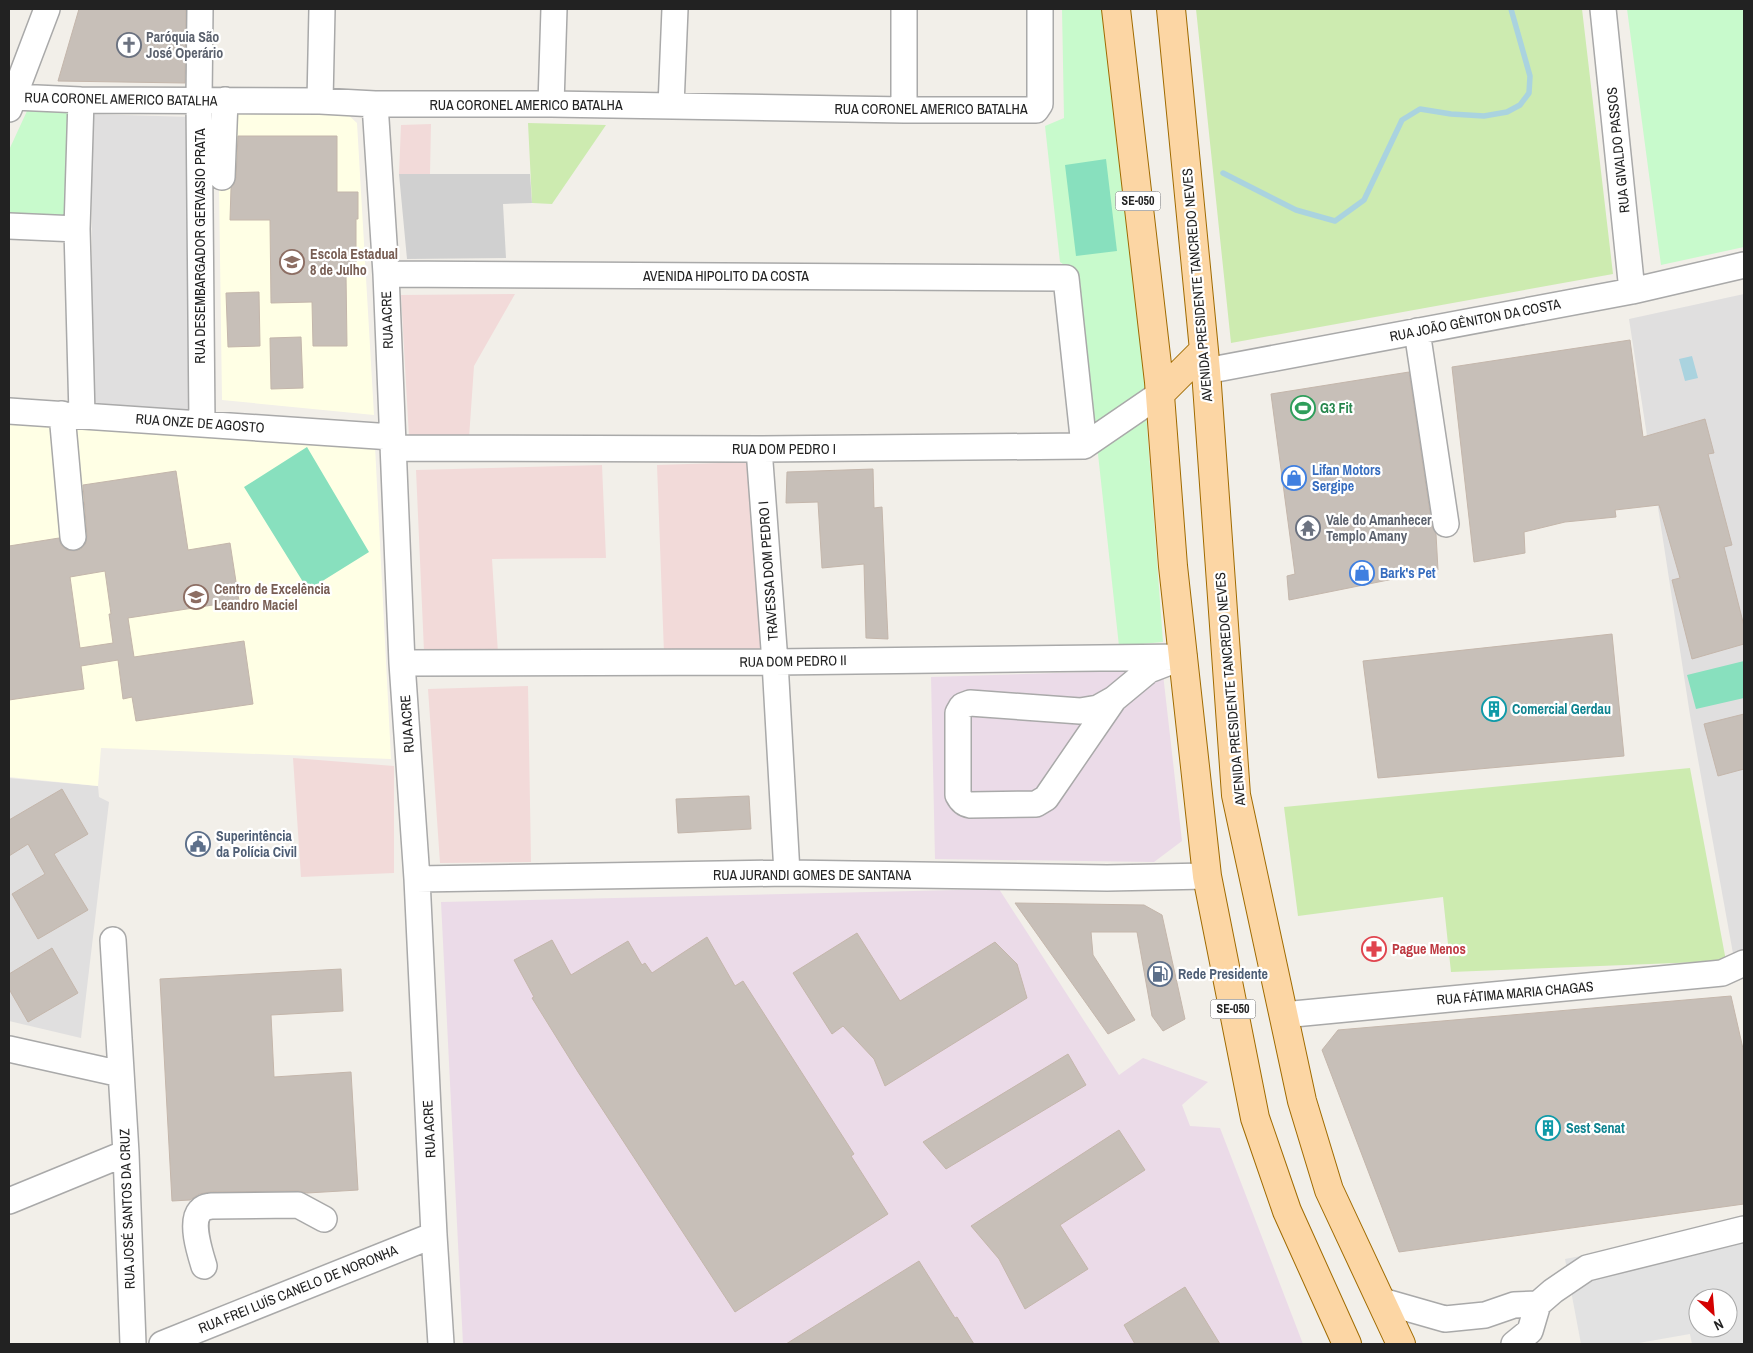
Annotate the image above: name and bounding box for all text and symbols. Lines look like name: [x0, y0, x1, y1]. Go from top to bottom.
place label: Paróquia São José Operário: [146, 28, 223, 62]
church icon: Paróquia São José Operário: [116, 32, 142, 58]
street label: RUA GIVALDO PASSOS: [1602, 86, 1634, 214]
street label: RUA CORONEL AMERICO BATALHA: [24, 88, 218, 110]
street label: RUA CORONEL AMERICO BATALHA: [429, 96, 623, 114]
street label: RUA CORONEL AMERICO BATALHA: [834, 100, 1028, 118]
street label: RUA DESEMBARGADOR GERVASIO PRATA: [191, 128, 209, 364]
street label: AVENIDA PRESIDENTE TANCREDO NEVES: [1178, 167, 1216, 403]
road number: SE-050: [1116, 192, 1160, 210]
place label: Escola Estadual 8 de Julho: [310, 245, 398, 279]
school or university icon: Escola Estadual 8 de Julho: [279, 249, 305, 275]
street label: AVENIDA HIPOLITO DA COSTA: [642, 267, 809, 285]
street label: RUA ACRE: [377, 291, 397, 349]
street label: RUA JOÃO GÊNITON DA COSTA: [1388, 295, 1562, 345]
sports icon: G3 Fit: [1290, 395, 1316, 421]
place label: G3 Fit: [1320, 399, 1353, 417]
street label: RUA ONZE DE AGOSTO: [135, 410, 265, 436]
street label: RUA DOM PEDRO I: [732, 440, 836, 458]
place label: Lifan Motors Sergipe: [1312, 461, 1381, 495]
shop icon: Lifan Motors Sergipe: [1281, 465, 1307, 491]
street label: TRAVESSA DOM PEDRO I: [754, 500, 782, 642]
place label: Vale do Amanhecer Templo Amany: [1326, 511, 1432, 545]
temple icon: Vale do Amanhecer Templo Amany: [1295, 515, 1321, 541]
shop icon: Bark's Pet: [1349, 560, 1375, 586]
place label: Bark's Pet: [1380, 564, 1436, 582]
street label: AVENIDA PRESIDENTE TANCREDO NEVES: [1211, 571, 1249, 807]
place label: Centro de Excelência Leandro Maciel: [214, 580, 331, 614]
school or university icon: Centro de Excelência Leandro Maciel: [183, 584, 209, 610]
street label: RUA DOM PEDRO II: [739, 651, 847, 671]
street label: RUA ACRE: [396, 694, 418, 754]
building icon: Comercial Gerdau: [1481, 696, 1507, 722]
place label: Comercial Gerdau: [1512, 700, 1611, 718]
place label: Superintência da Polícia Civil: [216, 827, 297, 861]
public building icon: Superintência da Polícia Civil: [185, 831, 211, 857]
street label: RUA JURANDI GOMES DE SANTANA: [713, 866, 911, 884]
pharmacy icon: Pague Menos: [1361, 936, 1387, 962]
place label: Pague Menos: [1392, 940, 1466, 958]
fuel station icon: Rede Presidente: [1147, 961, 1173, 987]
place label: Rede Presidente: [1178, 965, 1268, 983]
street label: RUA FÁTIMA MARIA CHAGAS: [1436, 977, 1595, 1009]
road number: SE-050: [1210, 1000, 1256, 1019]
street label: RUA ACRE: [418, 1100, 440, 1158]
building icon: Sest Senat: [1535, 1115, 1561, 1141]
place label: Sest Senat: [1566, 1119, 1625, 1137]
street label: RUA JOSÉ SANTOS DA CRUZ: [115, 1128, 139, 1290]
street label: RUA FREI LUÍS CANELO DE NORONHA: [196, 1241, 400, 1337]
north arrow: [1688, 1288, 1738, 1338]
text: N: [1711, 1315, 1726, 1335]

